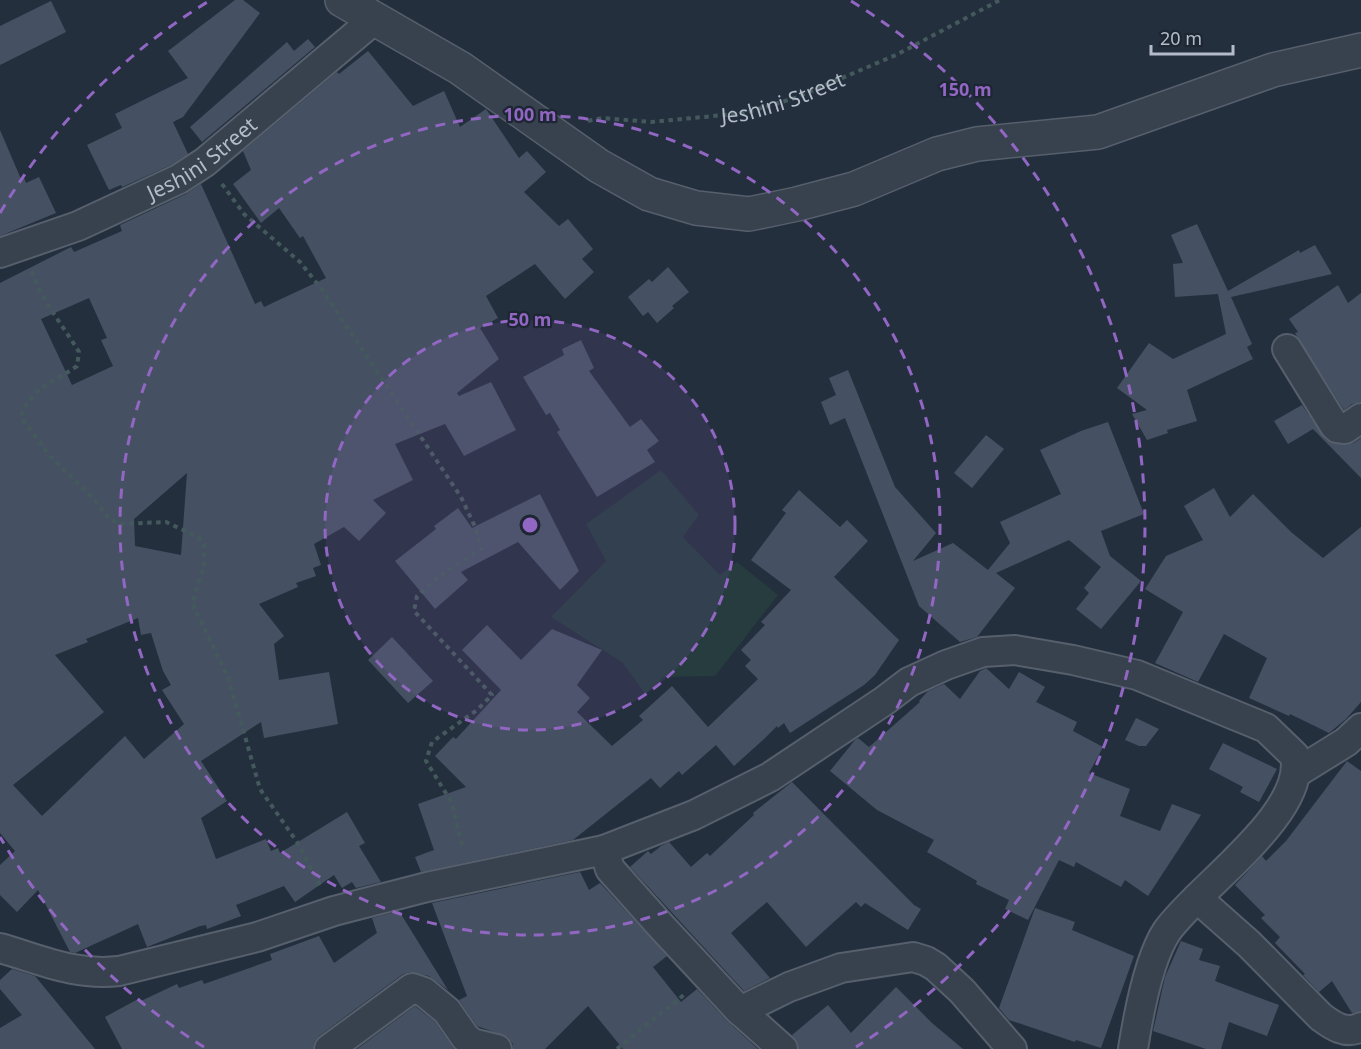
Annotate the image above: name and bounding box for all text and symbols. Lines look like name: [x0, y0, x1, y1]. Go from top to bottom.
scale bar: [1151, 18, 1234, 56]
text: 20 m: [1160, 26, 1202, 50]
street label: Jeshini Street: [718, 65, 849, 129]
text: 150 m: [938, 77, 992, 101]
text: 100 m: [503, 102, 557, 126]
street label: Jeshini Street: [140, 110, 263, 207]
text: 50 m: [509, 307, 551, 331]
centre of rings: [520, 515, 540, 535]

